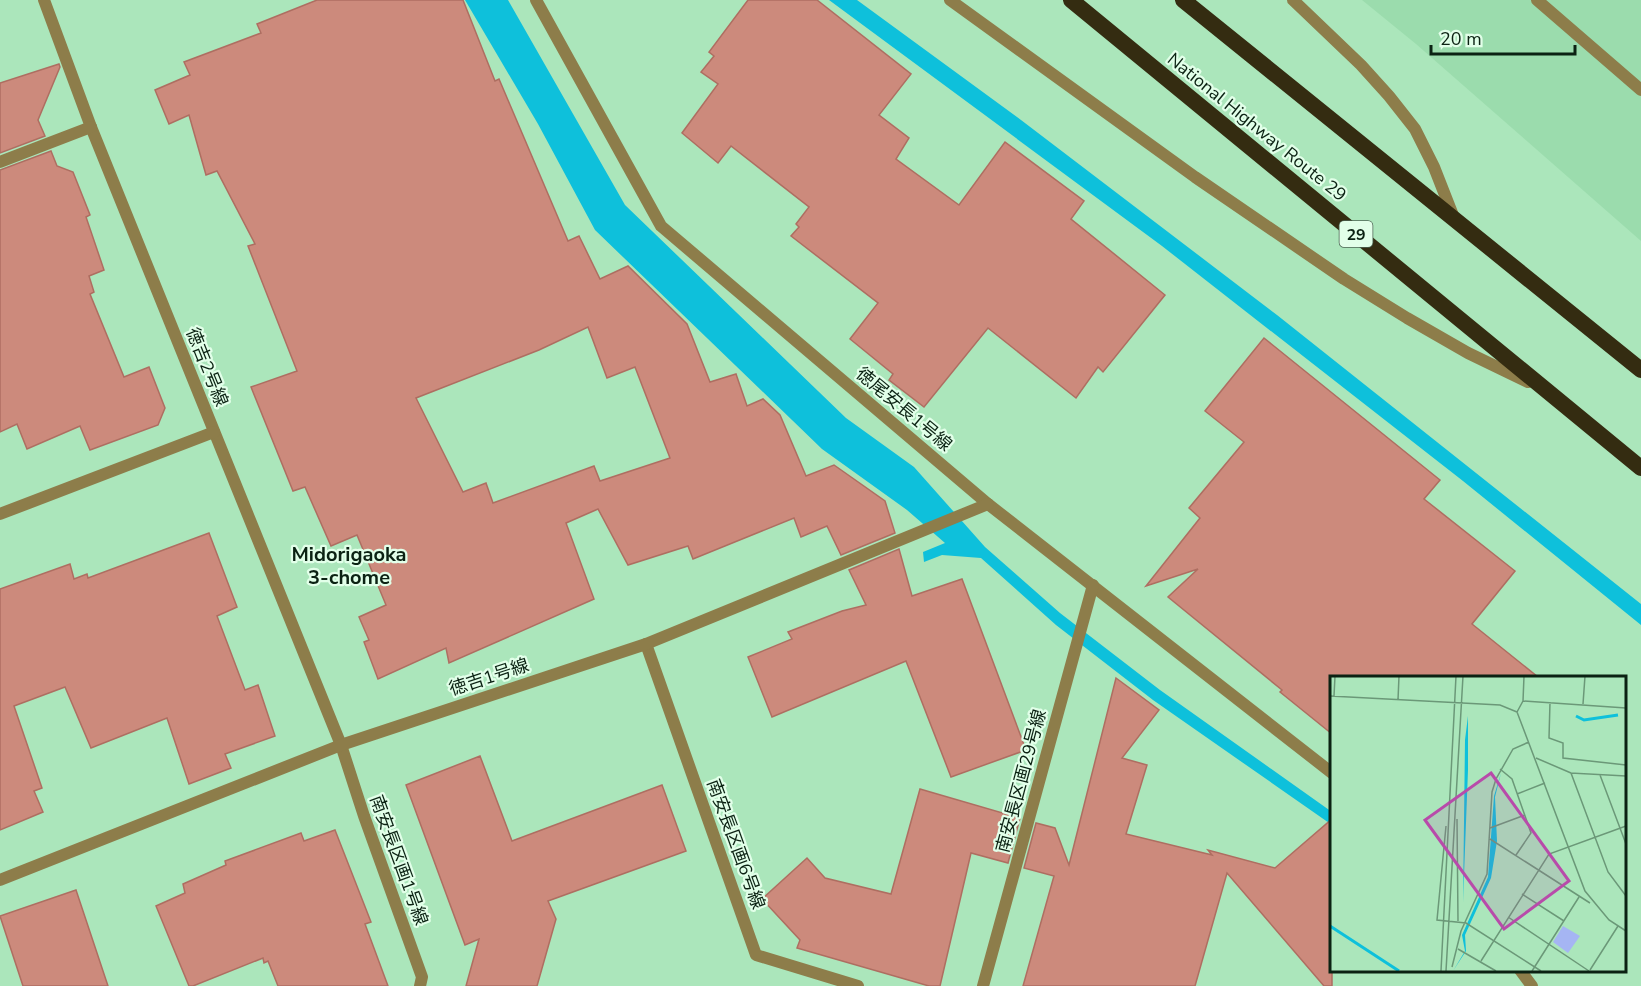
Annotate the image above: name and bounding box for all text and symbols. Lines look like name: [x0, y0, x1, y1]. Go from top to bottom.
scale bar: [1431, 18, 1575, 56]
text: 20 m: [1440, 27, 1482, 51]
street label: National Highway Route 29: [1162, 47, 1352, 207]
road number: 29: [1340, 221, 1372, 247]
street label: 徳吉2号線: [180, 324, 234, 410]
street label: 徳尾安長1号線: [851, 362, 957, 456]
district label: Midorigaoka 3-chome: [291, 541, 407, 591]
street label: 徳吉1号線: [446, 653, 532, 701]
inset map: [1330, 676, 1626, 971]
street label: 南安長区画29号線: [990, 707, 1052, 855]
street label: 南安長区画6号線: [701, 776, 771, 912]
street label: 南安長区画1号線: [364, 792, 434, 928]

